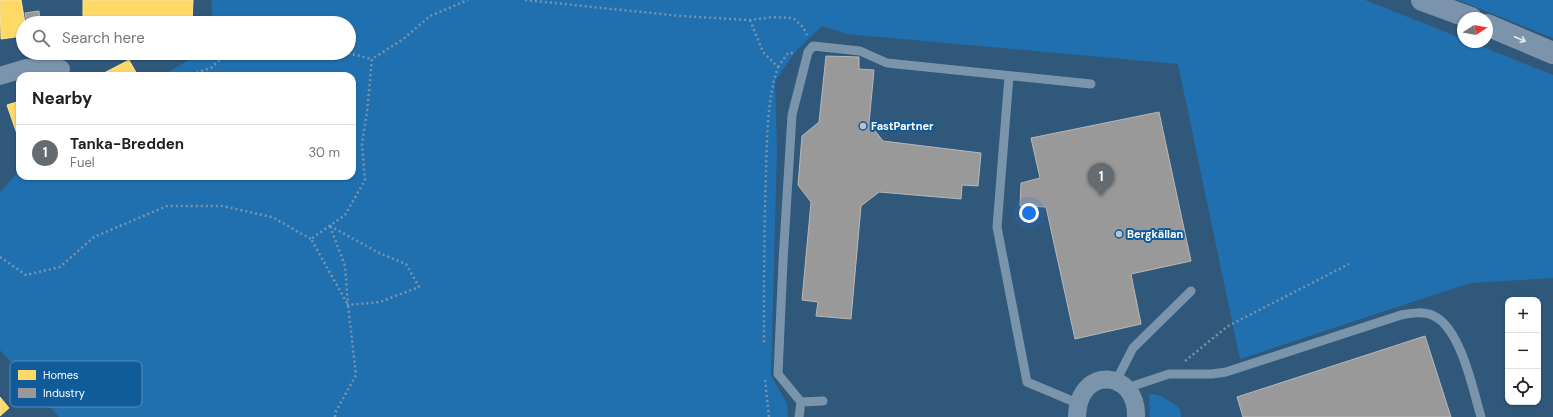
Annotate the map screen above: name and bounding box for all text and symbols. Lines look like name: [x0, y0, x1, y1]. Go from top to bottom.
north arrow: [1457, 12, 1493, 48]
search box: [16, 16, 356, 60]
icon: search: [30, 27, 52, 49]
text: Search here: [62, 28, 145, 48]
one-way arrow: [1514, 35, 1526, 43]
text: Nearby: [32, 87, 92, 109]
place label: FastPartner: [871, 119, 934, 133]
marker: FastPartner: [858, 121, 868, 131]
text: Tanka-Bredden: [70, 134, 184, 154]
text: 1: [43, 144, 47, 161]
text: 30 m: [308, 144, 340, 161]
text: Fuel: [70, 154, 95, 171]
pin: 1: [1088, 163, 1114, 196]
your location: [1019, 203, 1039, 223]
place label: Bergkällan: [1127, 227, 1183, 241]
marker: Bergkällan: [1114, 229, 1124, 239]
map controls: [1505, 297, 1541, 405]
button: +: [1505, 297, 1541, 333]
button: −: [1505, 333, 1541, 369]
legend: [10, 361, 142, 407]
text: Homes: [43, 368, 79, 382]
button: locate: [1505, 369, 1541, 405]
text: Industry: [43, 386, 85, 400]

